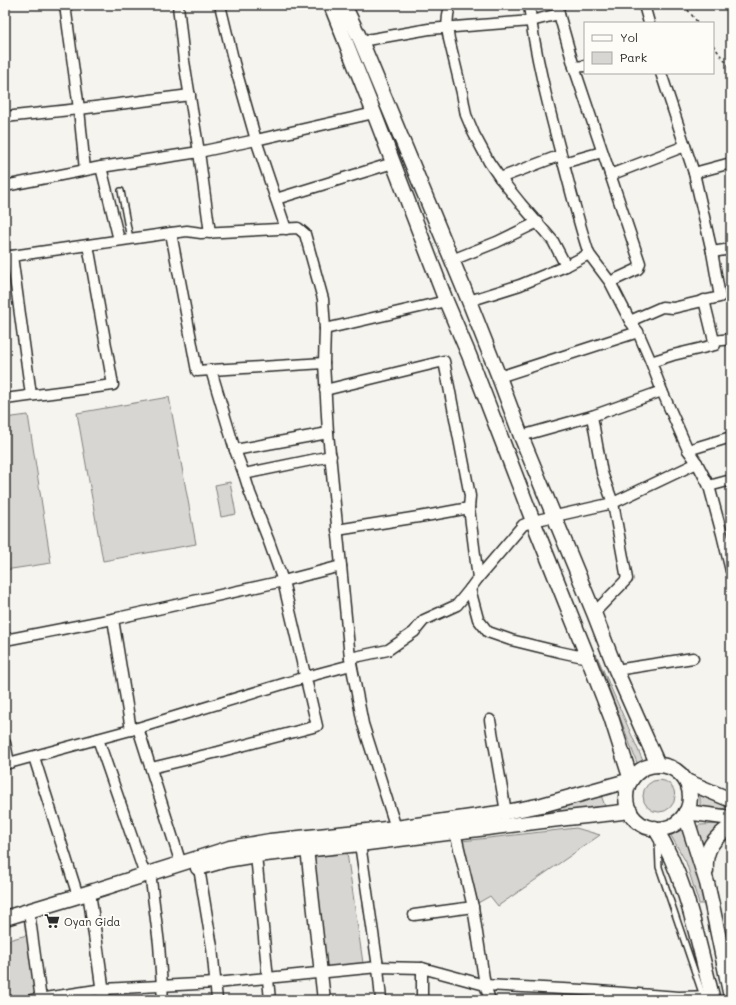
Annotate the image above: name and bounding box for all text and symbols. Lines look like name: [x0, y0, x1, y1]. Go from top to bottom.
legend: [584, 22, 714, 74]
text: Yol: [620, 29, 638, 45]
text: Park: [620, 49, 647, 65]
supermarket icon: Oyan Gida: [43, 912, 61, 930]
place label: Oyan Gida: [64, 914, 120, 929]

